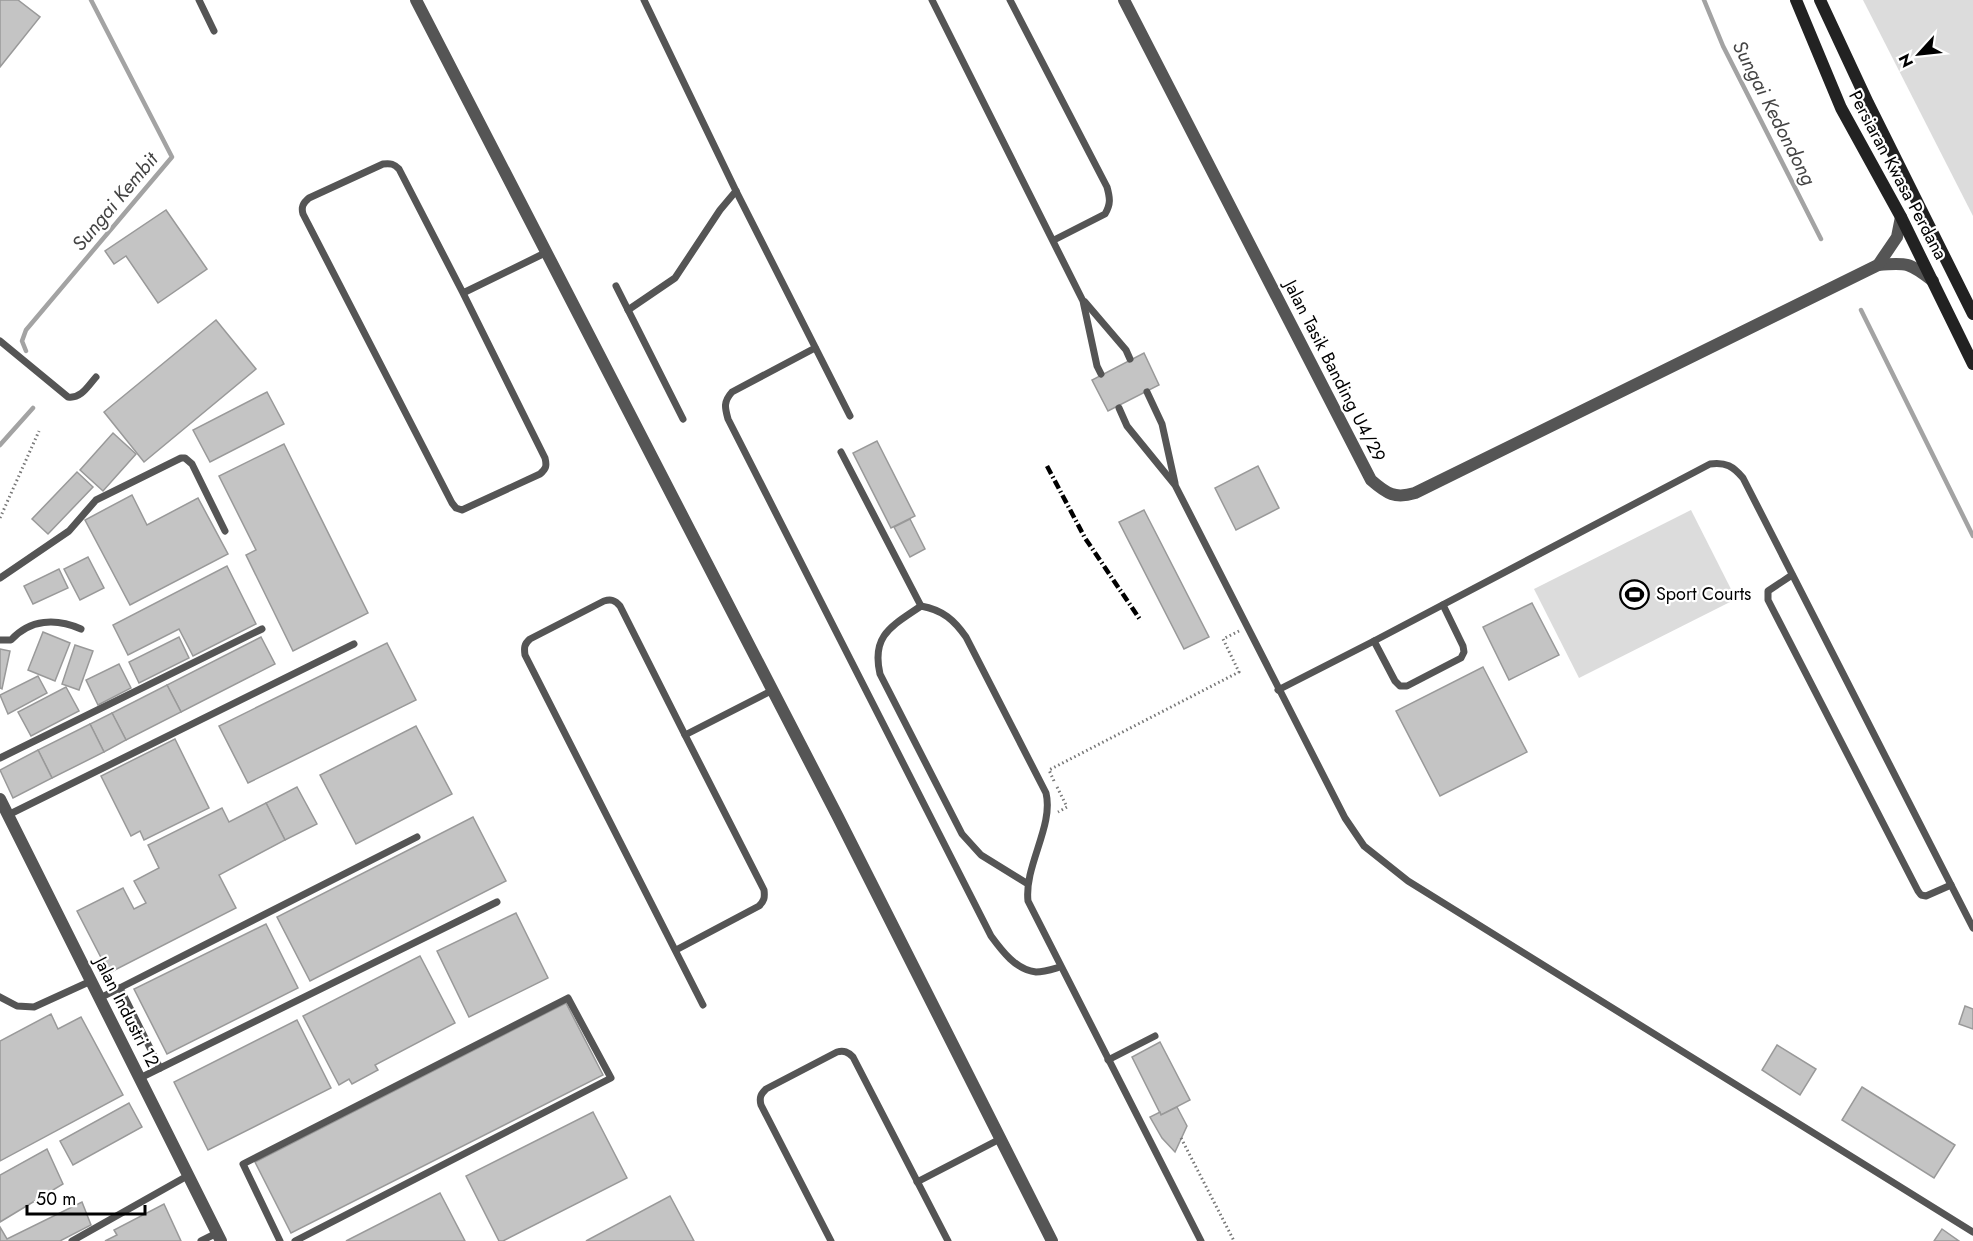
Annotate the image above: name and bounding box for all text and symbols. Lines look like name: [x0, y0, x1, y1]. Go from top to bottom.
north arrow: [1889, 24, 1949, 84]
water label: Sungai Kedondong: [1725, 35, 1823, 191]
text: N: [1893, 50, 1919, 71]
street label: Persiaran Kwasa Perdana: [1842, 86, 1954, 264]
water label: Sungai Kembit: [65, 146, 166, 257]
street label: Jalan Tasik Banding U4/29: [1277, 274, 1392, 466]
sports icon: Sport Courts: [1619, 578, 1651, 610]
place label: Sport Courts: [1656, 581, 1751, 607]
street label: Jalan Industri 12: [87, 951, 166, 1072]
scale bar: [27, 1178, 146, 1216]
text: 50 m: [36, 1186, 76, 1212]

